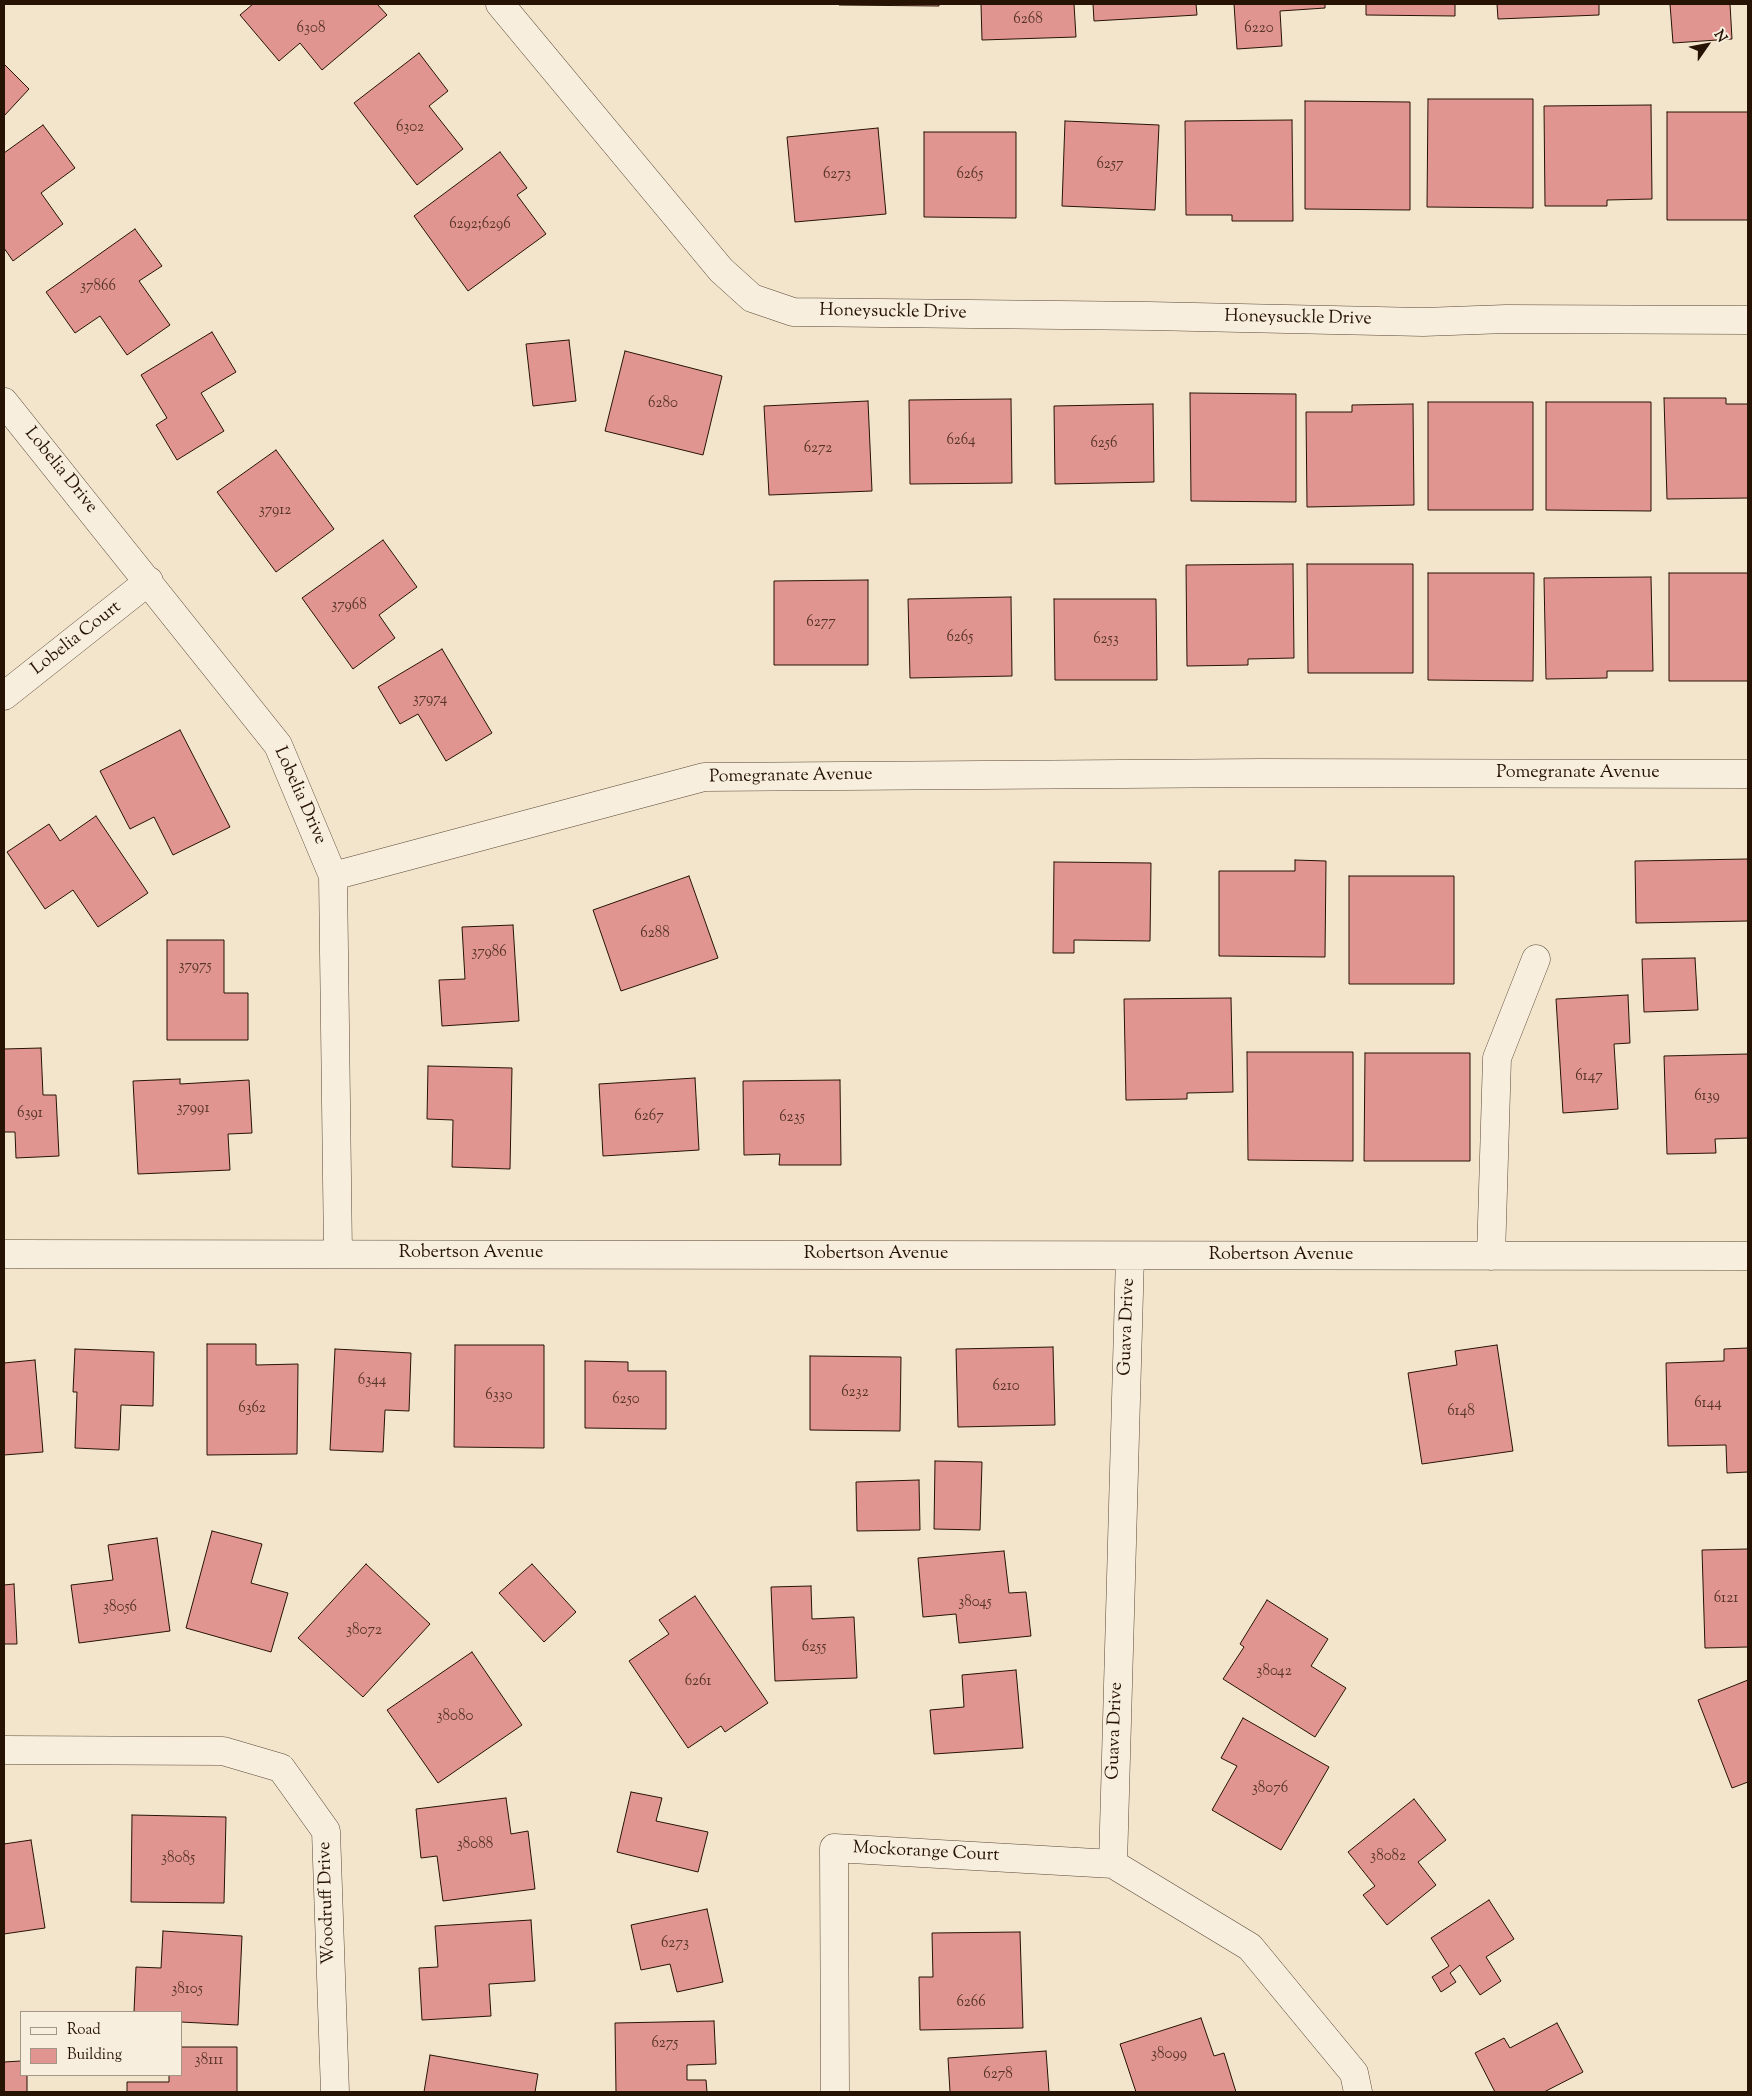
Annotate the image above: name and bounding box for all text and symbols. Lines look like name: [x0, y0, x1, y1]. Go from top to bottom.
house number: 6268: [1013, 11, 1043, 29]
house number: 6308: [297, 20, 325, 38]
house number: 6220: [1244, 20, 1274, 38]
north arrow: [1682, 20, 1732, 70]
text: N: [1708, 27, 1731, 47]
house number: 6302: [396, 119, 424, 137]
house number: 6257: [1097, 156, 1123, 174]
house number: 6273: [823, 166, 851, 184]
house number: 6265: [957, 166, 983, 184]
house number: 6292;6296: [449, 216, 511, 234]
house number: 37866: [80, 278, 116, 296]
street label: Honeysuckle Drive: [819, 301, 967, 325]
street label: Honeysuckle Drive: [1224, 307, 1372, 331]
house number: 6280: [648, 395, 678, 413]
street label: Lobelia Drive: [19, 424, 101, 518]
house number: 6264: [946, 432, 976, 450]
house number: 6256: [1091, 435, 1117, 453]
house number: 6272: [804, 440, 832, 458]
house number: 37912: [259, 502, 291, 520]
street label: Lobelia Court: [28, 597, 126, 681]
house number: 37968: [331, 597, 367, 615]
house number: 6277: [806, 614, 836, 632]
house number: 6265: [947, 629, 973, 647]
house number: 6253: [1093, 631, 1119, 649]
house number: 37974: [413, 691, 447, 709]
street label: Lobelia Drive: [268, 744, 330, 848]
street label: Pomegranate Avenue: [1496, 763, 1660, 785]
street label: Pomegranate Avenue: [709, 765, 873, 789]
house number: 6288: [640, 925, 670, 943]
house number: 37986: [471, 944, 507, 962]
house number: 37975: [178, 958, 212, 976]
house number: 6147: [1575, 1068, 1603, 1086]
house number: 6139: [1694, 1088, 1720, 1106]
house number: 37991: [177, 1100, 209, 1118]
house number: 6391: [17, 1105, 43, 1123]
house number: 6267: [634, 1108, 664, 1126]
house number: 6235: [779, 1109, 805, 1127]
street label: Robertson Avenue: [399, 1243, 543, 1265]
street label: Robertson Avenue: [804, 1244, 948, 1266]
street label: Robertson Avenue: [1209, 1245, 1353, 1267]
street label: Guava Drive: [1115, 1278, 1141, 1376]
house number: 6344: [358, 1372, 386, 1390]
house number: 6210: [992, 1378, 1020, 1396]
house number: 6232: [841, 1384, 869, 1402]
house number: 6330: [485, 1387, 513, 1405]
house number: 6250: [612, 1391, 640, 1409]
house number: 6144: [1694, 1395, 1722, 1413]
house number: 6362: [238, 1400, 266, 1418]
house number: 6148: [1447, 1403, 1475, 1421]
house number: 6121: [1714, 1590, 1738, 1608]
house number: 38045: [958, 1594, 992, 1612]
house number: 38056: [103, 1599, 137, 1617]
house number: 38072: [346, 1622, 382, 1640]
house number: 6255: [802, 1639, 826, 1657]
house number: 38042: [1256, 1663, 1292, 1681]
house number: 6261: [685, 1673, 711, 1691]
street label: Guava Drive: [1103, 1682, 1129, 1780]
house number: 38080: [437, 1708, 473, 1726]
house number: 38076: [1252, 1780, 1288, 1798]
house number: 38088: [457, 1836, 493, 1854]
street label: Mockorange Court: [852, 1838, 1000, 1868]
street label: Woodruff Drive: [315, 1841, 341, 1965]
house number: 38082: [1370, 1848, 1406, 1866]
house number: 38085: [161, 1850, 195, 1868]
house number: 6273: [661, 1935, 689, 1953]
house number: 38105: [171, 1981, 203, 1999]
house number: 6266: [956, 1994, 986, 2012]
legend: [20, 2011, 182, 2076]
text: Road: [67, 2020, 101, 2041]
house number: 6275: [652, 2035, 678, 2053]
text: Building: [67, 2045, 122, 2066]
house number: 38099: [1151, 2046, 1187, 2064]
house number: 38111: [195, 2052, 223, 2070]
house number: 6278: [983, 2066, 1013, 2084]

